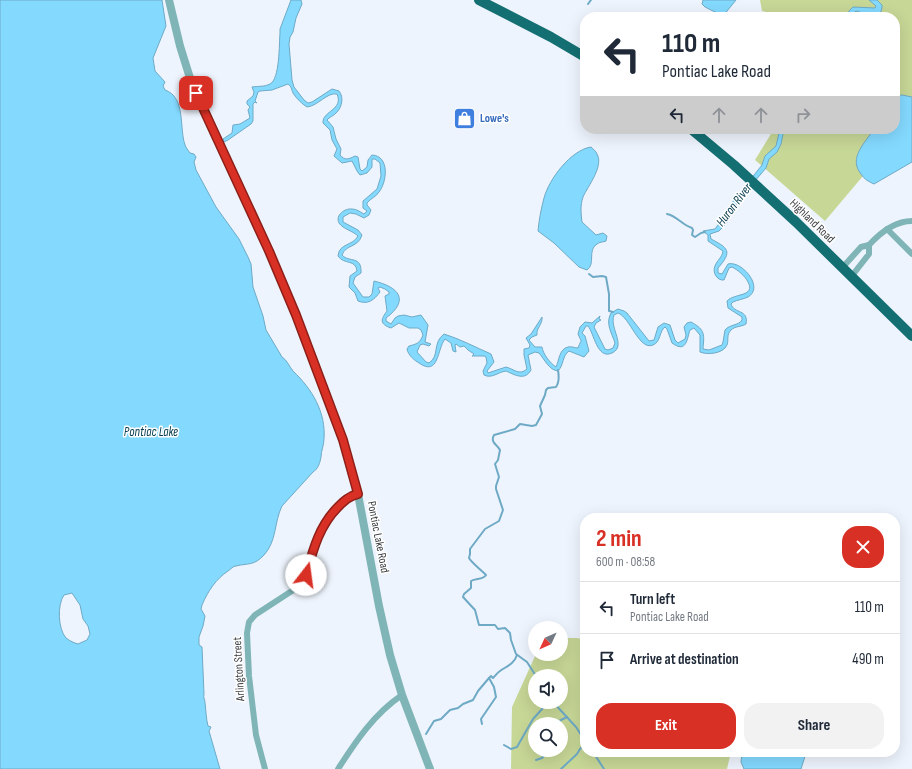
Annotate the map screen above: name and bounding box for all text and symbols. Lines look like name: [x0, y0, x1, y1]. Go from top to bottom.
text: 110 m: [662, 27, 720, 60]
icon: left: [596, 28, 648, 80]
text: Pontiac Lake Road: [662, 61, 771, 82]
pin: [179, 76, 213, 110]
icon: arrive: [185, 82, 207, 104]
icon: left: [666, 104, 688, 126]
icon: ahead: [708, 104, 730, 126]
icon: ahead: [750, 104, 772, 126]
icon: right: [792, 104, 814, 126]
shop icon: Lowe's: [451, 105, 477, 131]
place label: Lowe's: [480, 111, 509, 126]
water label: Huron River: [713, 179, 756, 230]
street label: Highland Road: [786, 196, 838, 246]
water label: Pontiac Lake: [124, 424, 178, 440]
street label: Pontiac Lake Road: [364, 500, 392, 574]
text: 2 min: [596, 524, 642, 553]
button: close: [842, 526, 884, 568]
position arrow: [285, 554, 327, 596]
text: 600 m · 08:58: [596, 554, 655, 570]
text: Turn left: [630, 590, 675, 609]
icon: left: [596, 597, 618, 619]
text: 110 m: [855, 598, 884, 617]
text: Pontiac Lake Road: [630, 609, 709, 625]
north arrow: [528, 621, 568, 661]
map controls: [528, 621, 568, 757]
street label: Arlington Street: [230, 636, 248, 703]
icon: arrive: [596, 649, 618, 671]
text: Arrive at destination: [630, 650, 739, 669]
text: 490 m: [852, 650, 884, 669]
button: sound: [528, 669, 568, 709]
button: Exit: [596, 703, 736, 749]
button: Share: [744, 703, 884, 749]
button: search: [528, 717, 568, 757]

